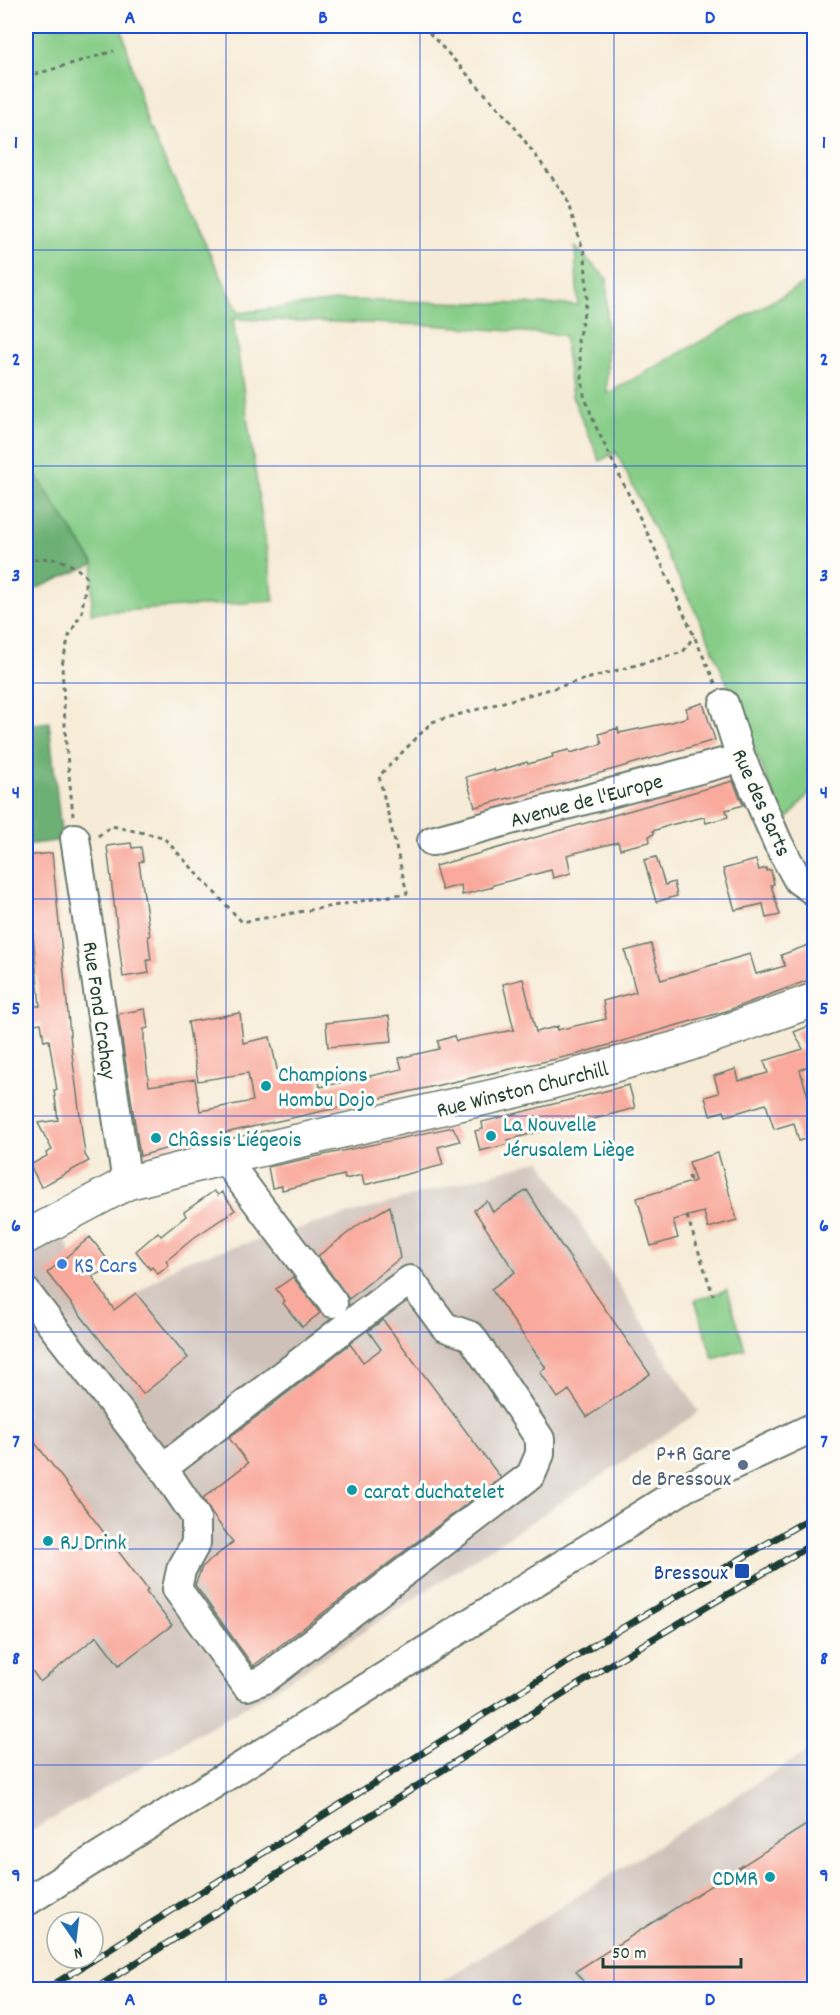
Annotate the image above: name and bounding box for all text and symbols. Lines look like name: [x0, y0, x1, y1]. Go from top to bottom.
text: A: [125, 5, 136, 33]
text: B: [318, 5, 328, 33]
text: C: [512, 5, 522, 33]
text: D: [705, 5, 716, 33]
text: 1: [14, 130, 18, 158]
text: 1: [822, 130, 826, 158]
text: 2: [12, 347, 20, 375]
text: 2: [820, 347, 828, 375]
text: 3: [12, 563, 20, 591]
text: 3: [820, 563, 828, 591]
street label: Rue des Sarts: [722, 745, 797, 862]
street label: Avenue de l'Europe: [507, 767, 667, 838]
text: 4: [12, 780, 20, 808]
text: 4: [820, 780, 828, 808]
street label: Rue Fond Crahay: [73, 940, 123, 1082]
text: 5: [11, 996, 21, 1024]
text: 5: [819, 996, 829, 1024]
street label: Rue Winston Churchill: [434, 1055, 612, 1128]
place label: Champions Hombu Dojo: [278, 1061, 375, 1117]
marker: Champions Hombu Dojo: [259, 1079, 273, 1093]
place label: La Nouvelle Jérusalem Liège: [503, 1111, 635, 1167]
place label: Châssis Liégeois: [168, 1126, 302, 1157]
marker: La Nouvelle Jérusalem Liège: [484, 1129, 498, 1143]
marker: Châssis Liégeois: [149, 1131, 163, 1145]
text: 6: [11, 1213, 21, 1241]
text: 6: [819, 1213, 829, 1241]
place label: KS Cars: [74, 1252, 138, 1283]
marker: KS Cars: [55, 1257, 69, 1271]
text: 7: [12, 1429, 20, 1457]
text: 7: [820, 1429, 828, 1457]
place label: P+R Gare de Bressoux: [632, 1440, 731, 1496]
marker: P+R Gare de Bressoux: [736, 1458, 750, 1472]
place label: carat duchatelet: [364, 1478, 505, 1509]
marker: carat duchatelet: [345, 1483, 359, 1497]
place label: RJ Drink: [60, 1529, 126, 1560]
marker: RJ Drink: [41, 1534, 55, 1548]
place label: Bressoux: [654, 1559, 728, 1590]
marker: Bressoux: [733, 1562, 751, 1580]
text: 8: [12, 1646, 20, 1674]
text: 8: [820, 1646, 828, 1674]
text: 9: [11, 1863, 21, 1891]
text: 9: [819, 1863, 829, 1891]
place label: CDMR: [712, 1865, 758, 1896]
marker: CDMR: [763, 1870, 777, 1884]
north arrow: [45, 1910, 105, 1970]
scale bar: [603, 1931, 741, 1969]
text: N: [71, 1940, 85, 1964]
text: 50 m: [612, 1942, 647, 1967]
text: A: [125, 1987, 136, 2015]
text: B: [318, 1987, 328, 2015]
text: C: [512, 1987, 522, 2015]
text: D: [705, 1987, 716, 2015]

